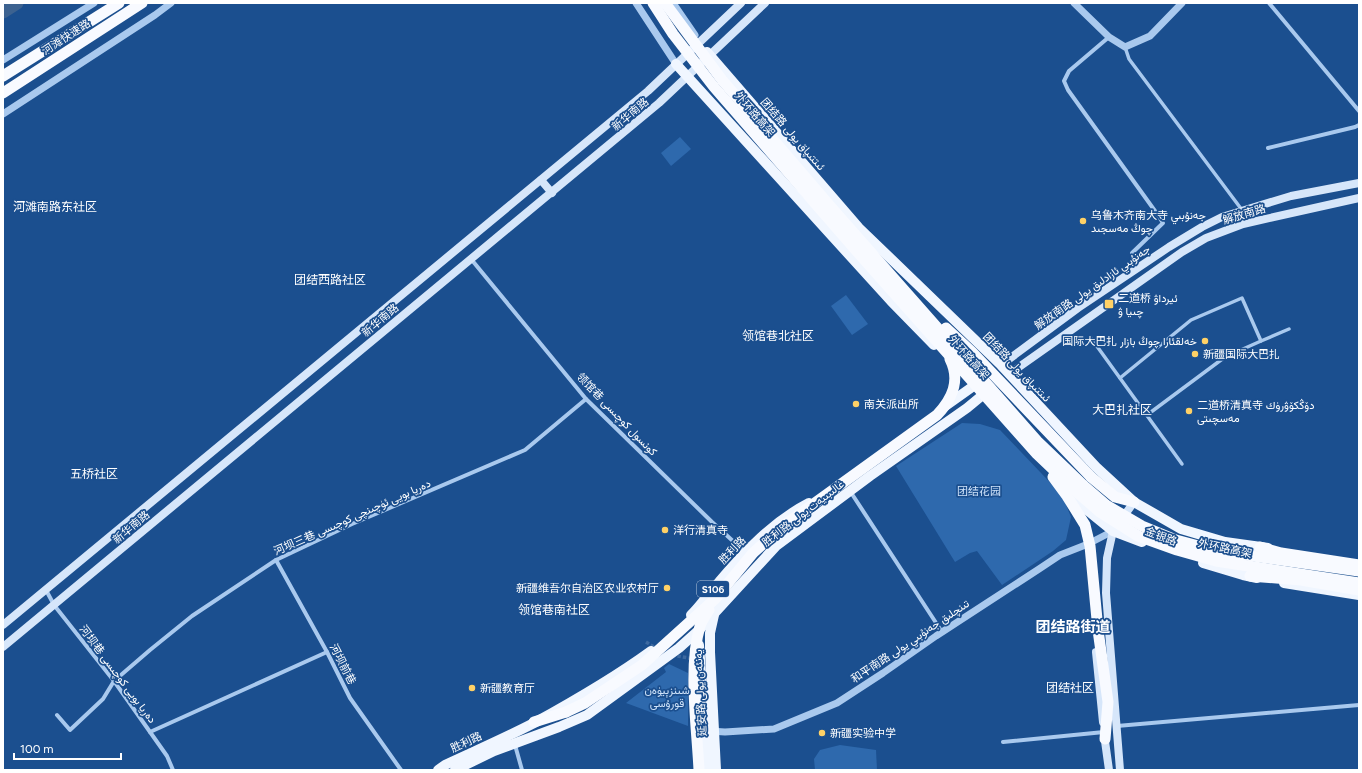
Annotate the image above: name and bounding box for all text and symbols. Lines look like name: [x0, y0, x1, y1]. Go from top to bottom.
street label: 河滩快速路: [40, 17, 93, 58]
street label: 外环路高架: [732, 89, 778, 139]
street label: 新华南路: [609, 95, 651, 134]
street label: 团结路 ئىتتىپاق يولى: [757, 96, 827, 174]
district label: 河滩南路东社区: [13, 200, 97, 214]
street label: 解放南路: [1221, 202, 1267, 227]
place label: 乌鲁木齐南大寺 جەنۇبىي چوڭ مەسجىد: [1091, 209, 1206, 236]
marker: 乌鲁木齐南大寺 جەنۇبىي چوڭ مەسجىد: [1078, 216, 1088, 226]
street label: 解放南路 جەنۇبىي ئازادلىق يولى: [1032, 242, 1154, 335]
district label: 团结西路社区: [294, 273, 366, 287]
place label: 二道桥 ئيرداۋ چىيا ۋ: [1118, 292, 1178, 319]
marker: 二道桥 ئيرداۋ چىيا ۋ: [1103, 298, 1115, 310]
street label: 新华南路: [359, 301, 401, 340]
district label: 领馆巷北社区: [742, 329, 814, 343]
street label: 团结路 ئىتتىپاق يولى: [980, 330, 1053, 405]
street label: 外环路高架: [945, 333, 992, 382]
place label: 国际大巴扎 خەلقئارا چوڭ بازار: [1062, 335, 1197, 349]
marker: 国际大巴扎 خەلقئارا چوڭ بازار: [1200, 336, 1210, 346]
place label: 新疆国际大巴扎: [1203, 348, 1280, 361]
marker: 新疆国际大巴扎: [1190, 349, 1200, 359]
street label: 领馆巷 كونسول كوچىسى: [573, 370, 660, 459]
place label: 南关派出所: [864, 398, 919, 411]
place label: 二道桥清真寺 دۆڭكۆۋرۈك مەسچىتى: [1197, 398, 1315, 426]
marker: 南关派出所: [851, 399, 861, 409]
district label: 大巴扎社区: [1092, 403, 1152, 417]
marker: 二道桥清真寺 دۆڭكۆۋرۈك مەسچىتى: [1184, 406, 1194, 416]
district label: 五桥社区: [70, 467, 118, 481]
street label: 河坝三巷 دەريا بويى ئۈچىنچى كوچىسى: [272, 477, 433, 559]
street label: 胜利路 غالىبىيەت يولى: [760, 477, 847, 549]
park label: 团结花园: [957, 485, 1001, 498]
street label: 新华南路: [110, 508, 152, 547]
place label: 洋行清真寺: [673, 524, 728, 537]
marker: 洋行清真寺: [660, 525, 670, 535]
street label: 金银路: [1143, 525, 1179, 548]
street label: 胜利路: [716, 534, 748, 567]
street label: 外环路高架: [1197, 536, 1253, 561]
road number: S106: [697, 581, 729, 597]
place label: 新疆维吾尔自治区农业农村厅: [516, 582, 659, 595]
marker: 新疆维吾尔自治区农业农村厅: [662, 583, 672, 593]
street label: 和平南路 تىنچلىق جەنۇبىي يولى: [849, 597, 974, 688]
district label: 领馆巷南社区: [518, 603, 590, 617]
district label: 团结路街道: [1035, 618, 1111, 636]
street label: 河坝巷 دەريا بويى كوچىسى: [76, 623, 159, 726]
street label: 河坝前巷: [327, 642, 358, 687]
street label: 延安路 يەنئەن يولى: [692, 649, 709, 737]
district label: 团结社区: [1046, 681, 1094, 695]
place label: 新疆教育厅: [480, 682, 535, 695]
marker: 新疆教育厅: [467, 683, 477, 693]
park label: شىنزېيۈەن قورۇسى: [644, 684, 690, 710]
place label: 新疆实验中学: [830, 727, 896, 740]
marker: 新疆实验中学: [817, 728, 827, 738]
street label: 胜利路: [449, 730, 484, 755]
scale bar: [14, 735, 121, 761]
text: 100 m: [20, 742, 54, 756]

